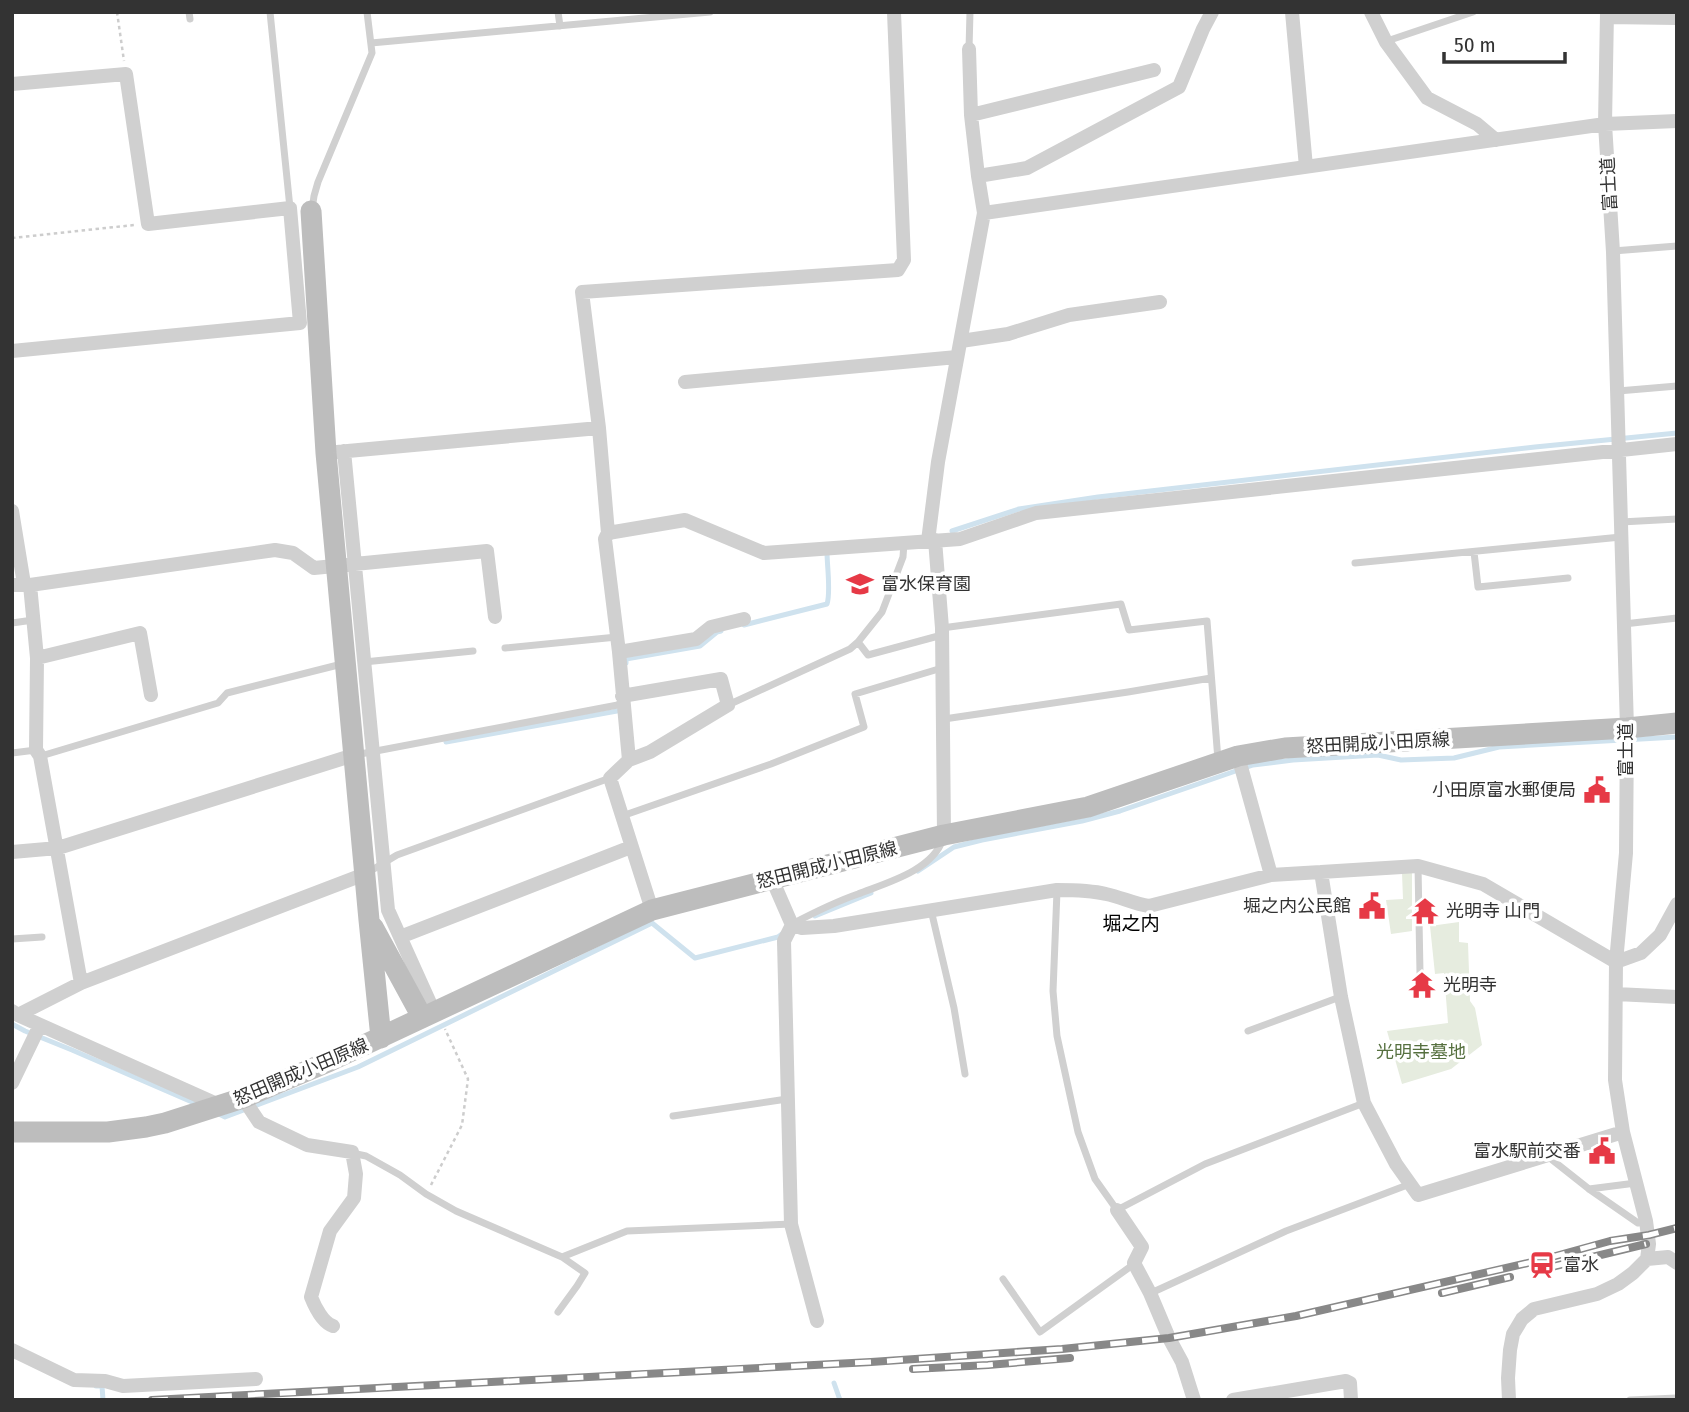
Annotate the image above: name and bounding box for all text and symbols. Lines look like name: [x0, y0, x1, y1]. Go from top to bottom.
scale bar: [1444, 21, 1565, 65]
text: 50 m: [1454, 32, 1496, 58]
street label: 富士道: [1597, 156, 1621, 212]
school or university icon: 富水保育園: [845, 569, 875, 599]
place label: 富水保育園: [881, 573, 971, 595]
street label: 富士道: [1615, 723, 1637, 777]
street label: 怒田開成小田原線: [1306, 728, 1450, 758]
public building icon: 小田原富水郵便局: [1582, 775, 1612, 805]
place label: 小田原富水郵便局: [1432, 779, 1576, 801]
street label: 怒田開成小田原線: [754, 837, 900, 893]
public building icon: 堀之内公民館: [1357, 891, 1387, 921]
place label: 堀之内公民館: [1243, 895, 1351, 917]
temple icon: 光明寺 山門: [1410, 896, 1440, 926]
place label: 光明寺 山門: [1446, 900, 1540, 922]
district label: 堀之内: [1102, 912, 1160, 935]
temple icon: 光明寺: [1407, 970, 1437, 1000]
place label: 光明寺: [1443, 974, 1497, 996]
street label: 怒田開成小田原線: [230, 1034, 372, 1110]
park label: 光明寺墓地: [1376, 1041, 1466, 1063]
public building icon: 富水駅前交番: [1587, 1136, 1617, 1166]
place label: 富水駅前交番: [1473, 1140, 1581, 1162]
station icon: 富水: [1527, 1250, 1557, 1280]
place label: 富水: [1563, 1254, 1599, 1276]

